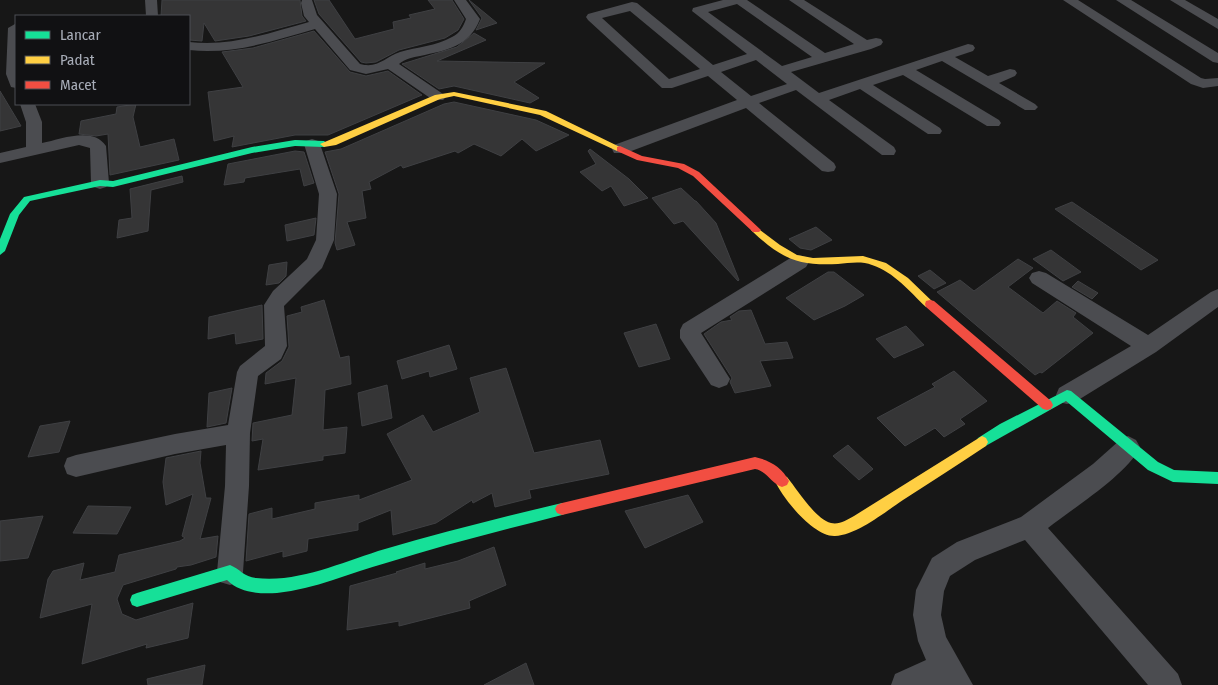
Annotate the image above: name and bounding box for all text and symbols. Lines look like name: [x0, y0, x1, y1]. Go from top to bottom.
legend: [15, 15, 190, 105]
text: Lancar: [60, 26, 101, 44]
text: Padat: [60, 51, 95, 69]
text: Macet: [60, 76, 97, 94]

